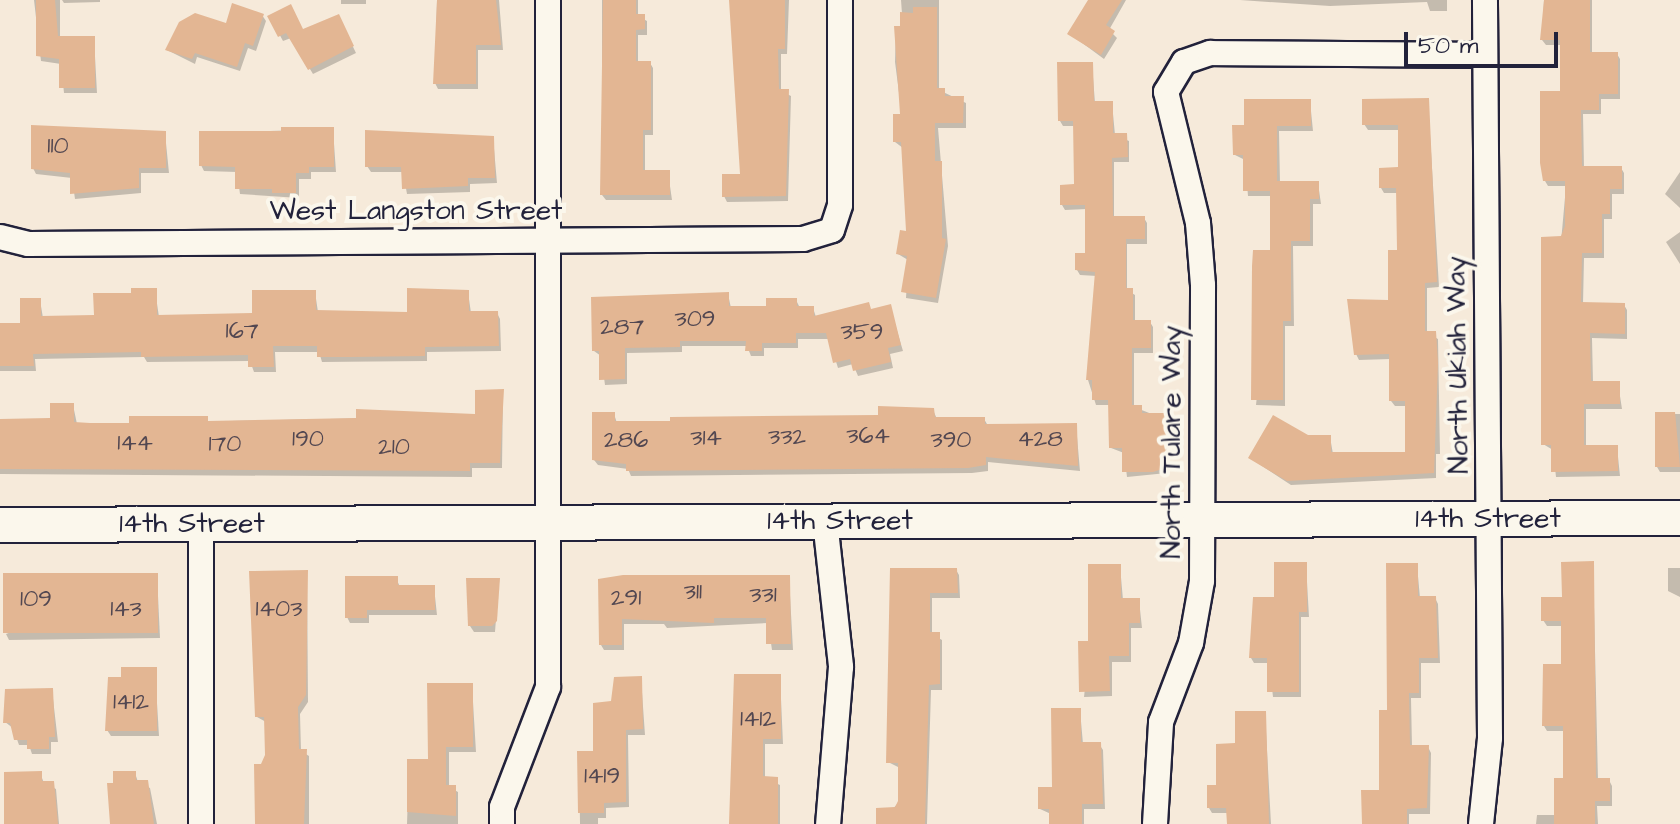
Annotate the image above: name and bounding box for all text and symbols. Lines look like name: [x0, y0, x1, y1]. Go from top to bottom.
scale bar: [1408, 16, 1562, 66]
text: 50 m: [1418, 29, 1478, 63]
house number: 110: [47, 133, 69, 161]
street label: West Langston Street: [270, 194, 562, 228]
street label: North Ukiah Way: [1439, 256, 1477, 474]
house number: 309: [674, 306, 716, 334]
house number: 287: [600, 314, 644, 342]
house number: 167: [226, 318, 258, 346]
house number: 359: [841, 319, 883, 347]
street label: North Tulare Way: [1155, 325, 1189, 559]
house number: 364: [846, 423, 890, 451]
house number: 332: [768, 424, 806, 452]
house number: 314: [690, 425, 722, 453]
house number: 190: [292, 426, 324, 454]
house number: 428: [1017, 426, 1063, 454]
house number: 286: [604, 427, 648, 455]
house number: 390: [930, 427, 972, 455]
house number: 144: [117, 430, 153, 458]
house number: 170: [209, 431, 241, 459]
house number: 210: [378, 434, 410, 462]
street label: 14th Street: [1415, 502, 1561, 536]
street label: 14th Street: [767, 504, 913, 538]
street label: 14th Street: [119, 507, 265, 541]
house number: 311: [684, 579, 702, 607]
house number: 331: [749, 582, 777, 610]
house number: 291: [611, 585, 641, 613]
house number: 109: [20, 586, 52, 614]
house number: 143: [110, 596, 142, 624]
house number: 1403: [256, 596, 302, 624]
house number: 1412: [113, 689, 149, 717]
house number: 1412: [740, 706, 776, 734]
house number: 1419: [584, 763, 620, 791]

